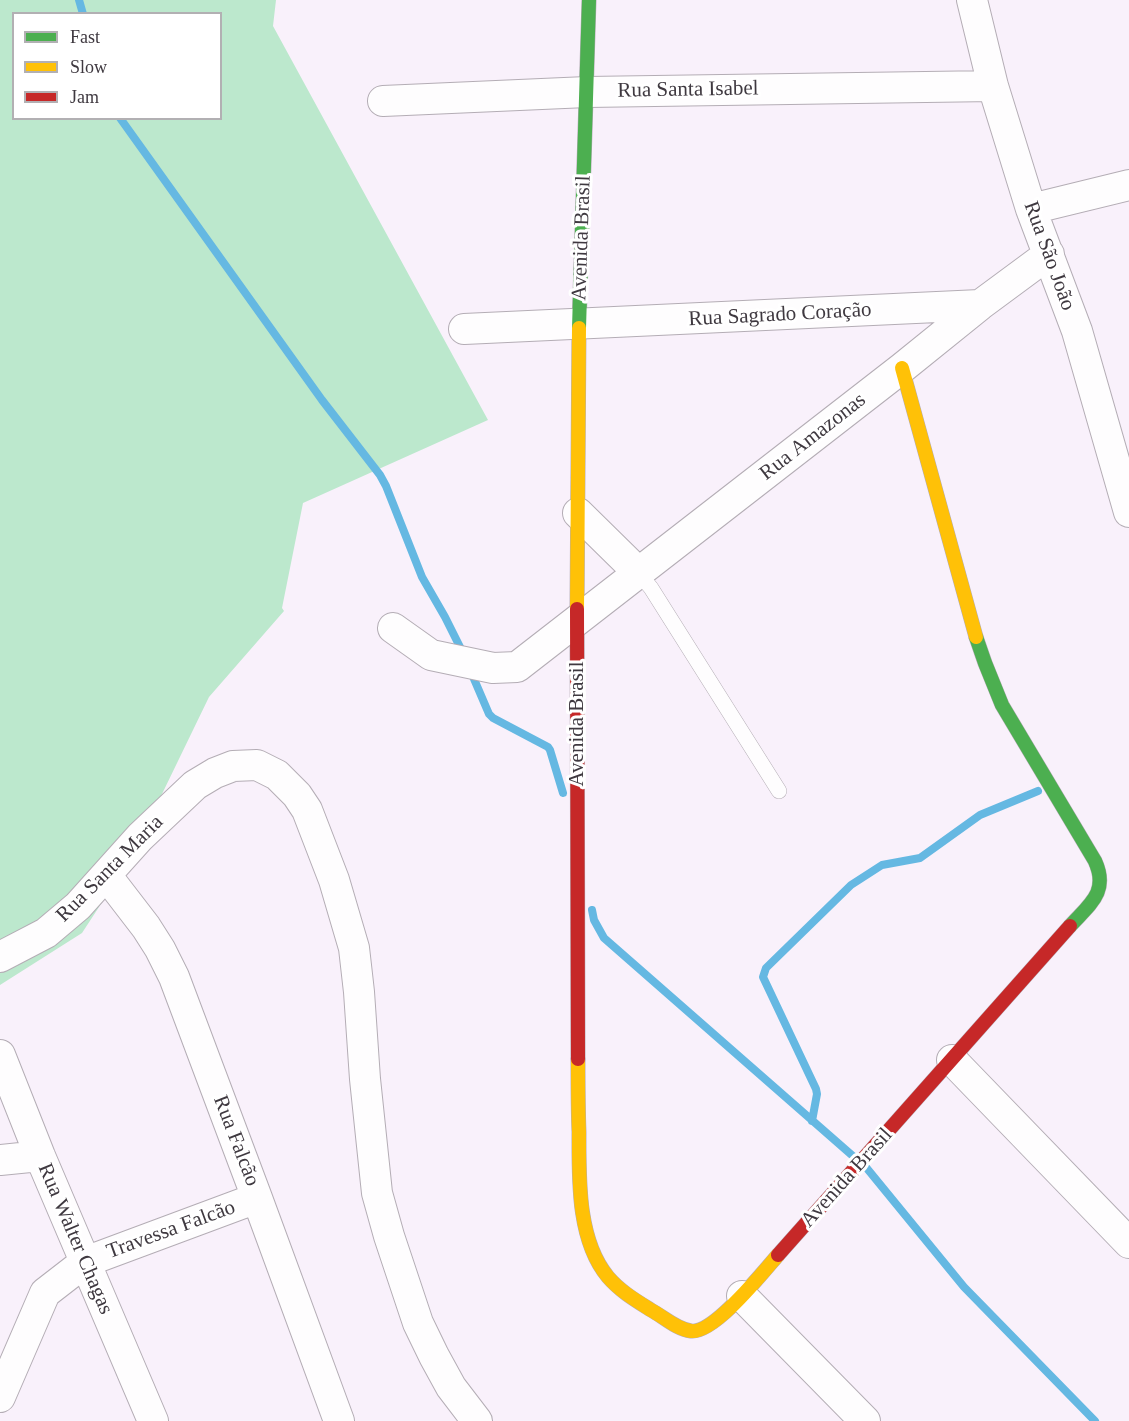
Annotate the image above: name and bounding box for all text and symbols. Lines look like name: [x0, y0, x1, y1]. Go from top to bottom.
legend: [12, 12, 222, 120]
text: Fast: [70, 27, 100, 47]
text: Slow: [70, 57, 107, 77]
street label: Rua Santa Isabel: [617, 76, 759, 104]
text: Jam: [70, 87, 99, 107]
street label: Avenida Brasil: [567, 175, 597, 301]
street label: Rua São João: [1018, 198, 1080, 314]
street label: Rua Sagrado Coração: [688, 298, 872, 332]
street label: Rua Amazonas: [755, 388, 871, 486]
street label: Avenida Brasil: [564, 662, 590, 786]
street label: Rua Santa Maria: [51, 810, 169, 928]
street label: Rua Falcão: [207, 1092, 265, 1190]
street label: Avenida Brasil: [796, 1123, 898, 1233]
street label: Rua Walter Chagas: [32, 1160, 118, 1318]
street label: Travessa Falcão: [103, 1195, 239, 1265]

